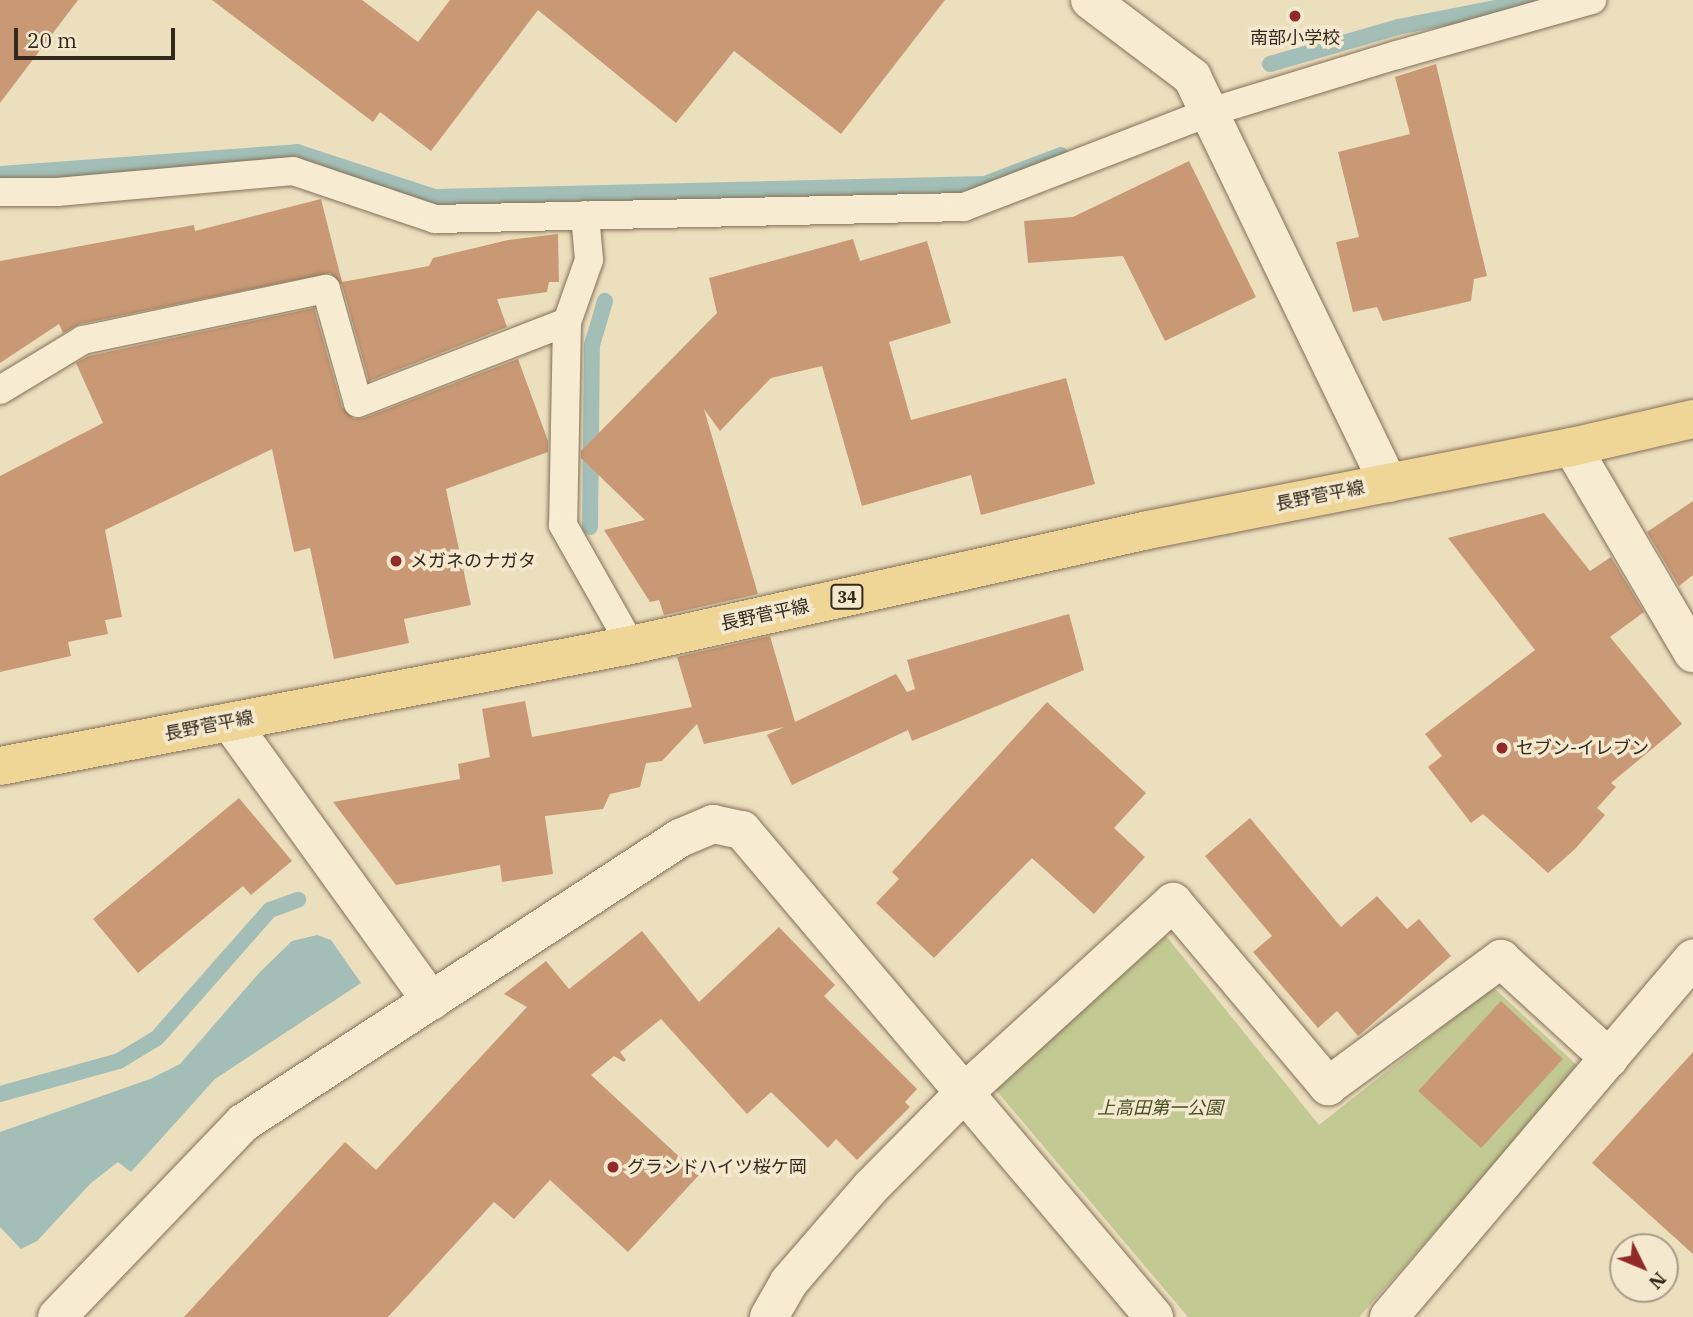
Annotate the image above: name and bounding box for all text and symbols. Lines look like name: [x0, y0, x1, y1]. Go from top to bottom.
marker: 南部小学校: [1287, 8, 1303, 24]
scale bar: [18, 14, 178, 58]
text: 20 m: [27, 26, 77, 54]
place label: 南部小学校: [1250, 27, 1340, 49]
street label: 長野菅平線: [1274, 477, 1366, 515]
place label: メガネのナガタ: [410, 550, 536, 572]
marker: メガネのナガタ: [388, 553, 404, 569]
road number: 34: [830, 584, 864, 610]
street label: 長野菅平線: [719, 595, 811, 635]
street label: 長野菅平線: [163, 707, 255, 745]
place label: セブン-イレブン: [1516, 737, 1649, 759]
marker: セブン-イレブン: [1494, 740, 1510, 756]
park label: 上高田第一公園: [1097, 1097, 1223, 1119]
place label: グランドハイツ桜ケ岡: [627, 1156, 807, 1178]
marker: グランドハイツ桜ケ岡: [605, 1159, 621, 1175]
north arrow: [1609, 1233, 1679, 1303]
text: N: [1644, 1267, 1672, 1295]

